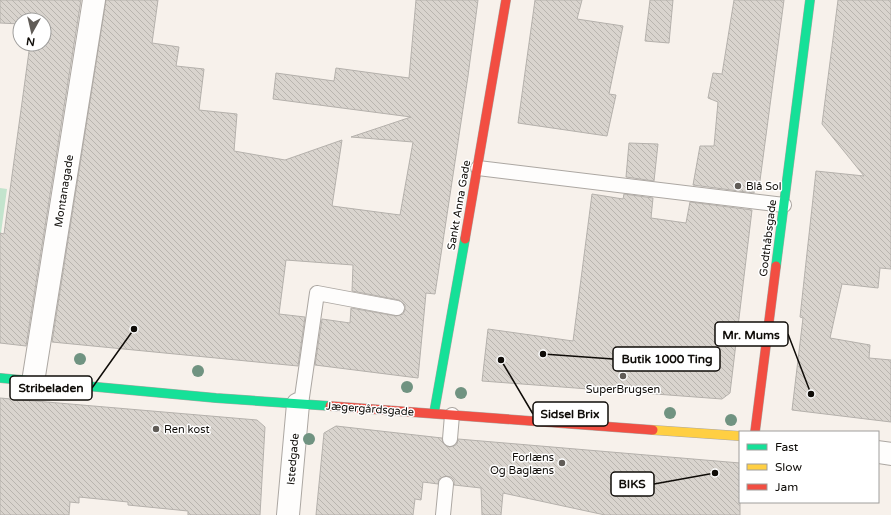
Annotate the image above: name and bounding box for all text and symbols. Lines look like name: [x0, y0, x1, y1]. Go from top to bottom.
north arrow: [12, 12, 52, 52]
text: N: [25, 34, 36, 48]
street label: Montanagade: [52, 154, 76, 228]
street label: Sankt Anna Gade: [445, 159, 473, 251]
place label: Blå Sol: [746, 180, 782, 193]
marker: Blå Sol: [733, 181, 743, 191]
street label: Godthåbsgade: [757, 199, 779, 277]
callout: Mr. Mums: [715, 322, 788, 346]
text: Mr. Mums: [722, 328, 780, 342]
callout: Butik 1000 Ting: [613, 347, 720, 371]
text: Butik 1000 Ting: [621, 352, 713, 367]
marker: SuperBrugsen: [618, 371, 628, 381]
callout: Stribeladen: [10, 376, 92, 400]
text: Stribeladen: [18, 381, 84, 395]
place label: SuperBrugsen: [586, 383, 660, 396]
street label: Jægergårdsgade: [326, 399, 414, 419]
callout: Sidsel Brix: [533, 402, 608, 426]
text: Sidsel Brix: [541, 407, 600, 421]
place label: Ren kost: [164, 423, 210, 436]
marker: Ren kost: [151, 424, 161, 434]
legend: [739, 431, 879, 503]
street label: Istedgade: [284, 433, 302, 485]
text: Fast: [775, 440, 799, 454]
place label: Forlæns Og Baglæns: [490, 451, 554, 477]
marker: Forlæns Og Baglæns: [557, 458, 567, 468]
text: Slow: [775, 460, 802, 474]
callout: BIKS: [611, 472, 654, 496]
text: BIKS: [618, 477, 646, 491]
text: Jam: [775, 480, 798, 494]

